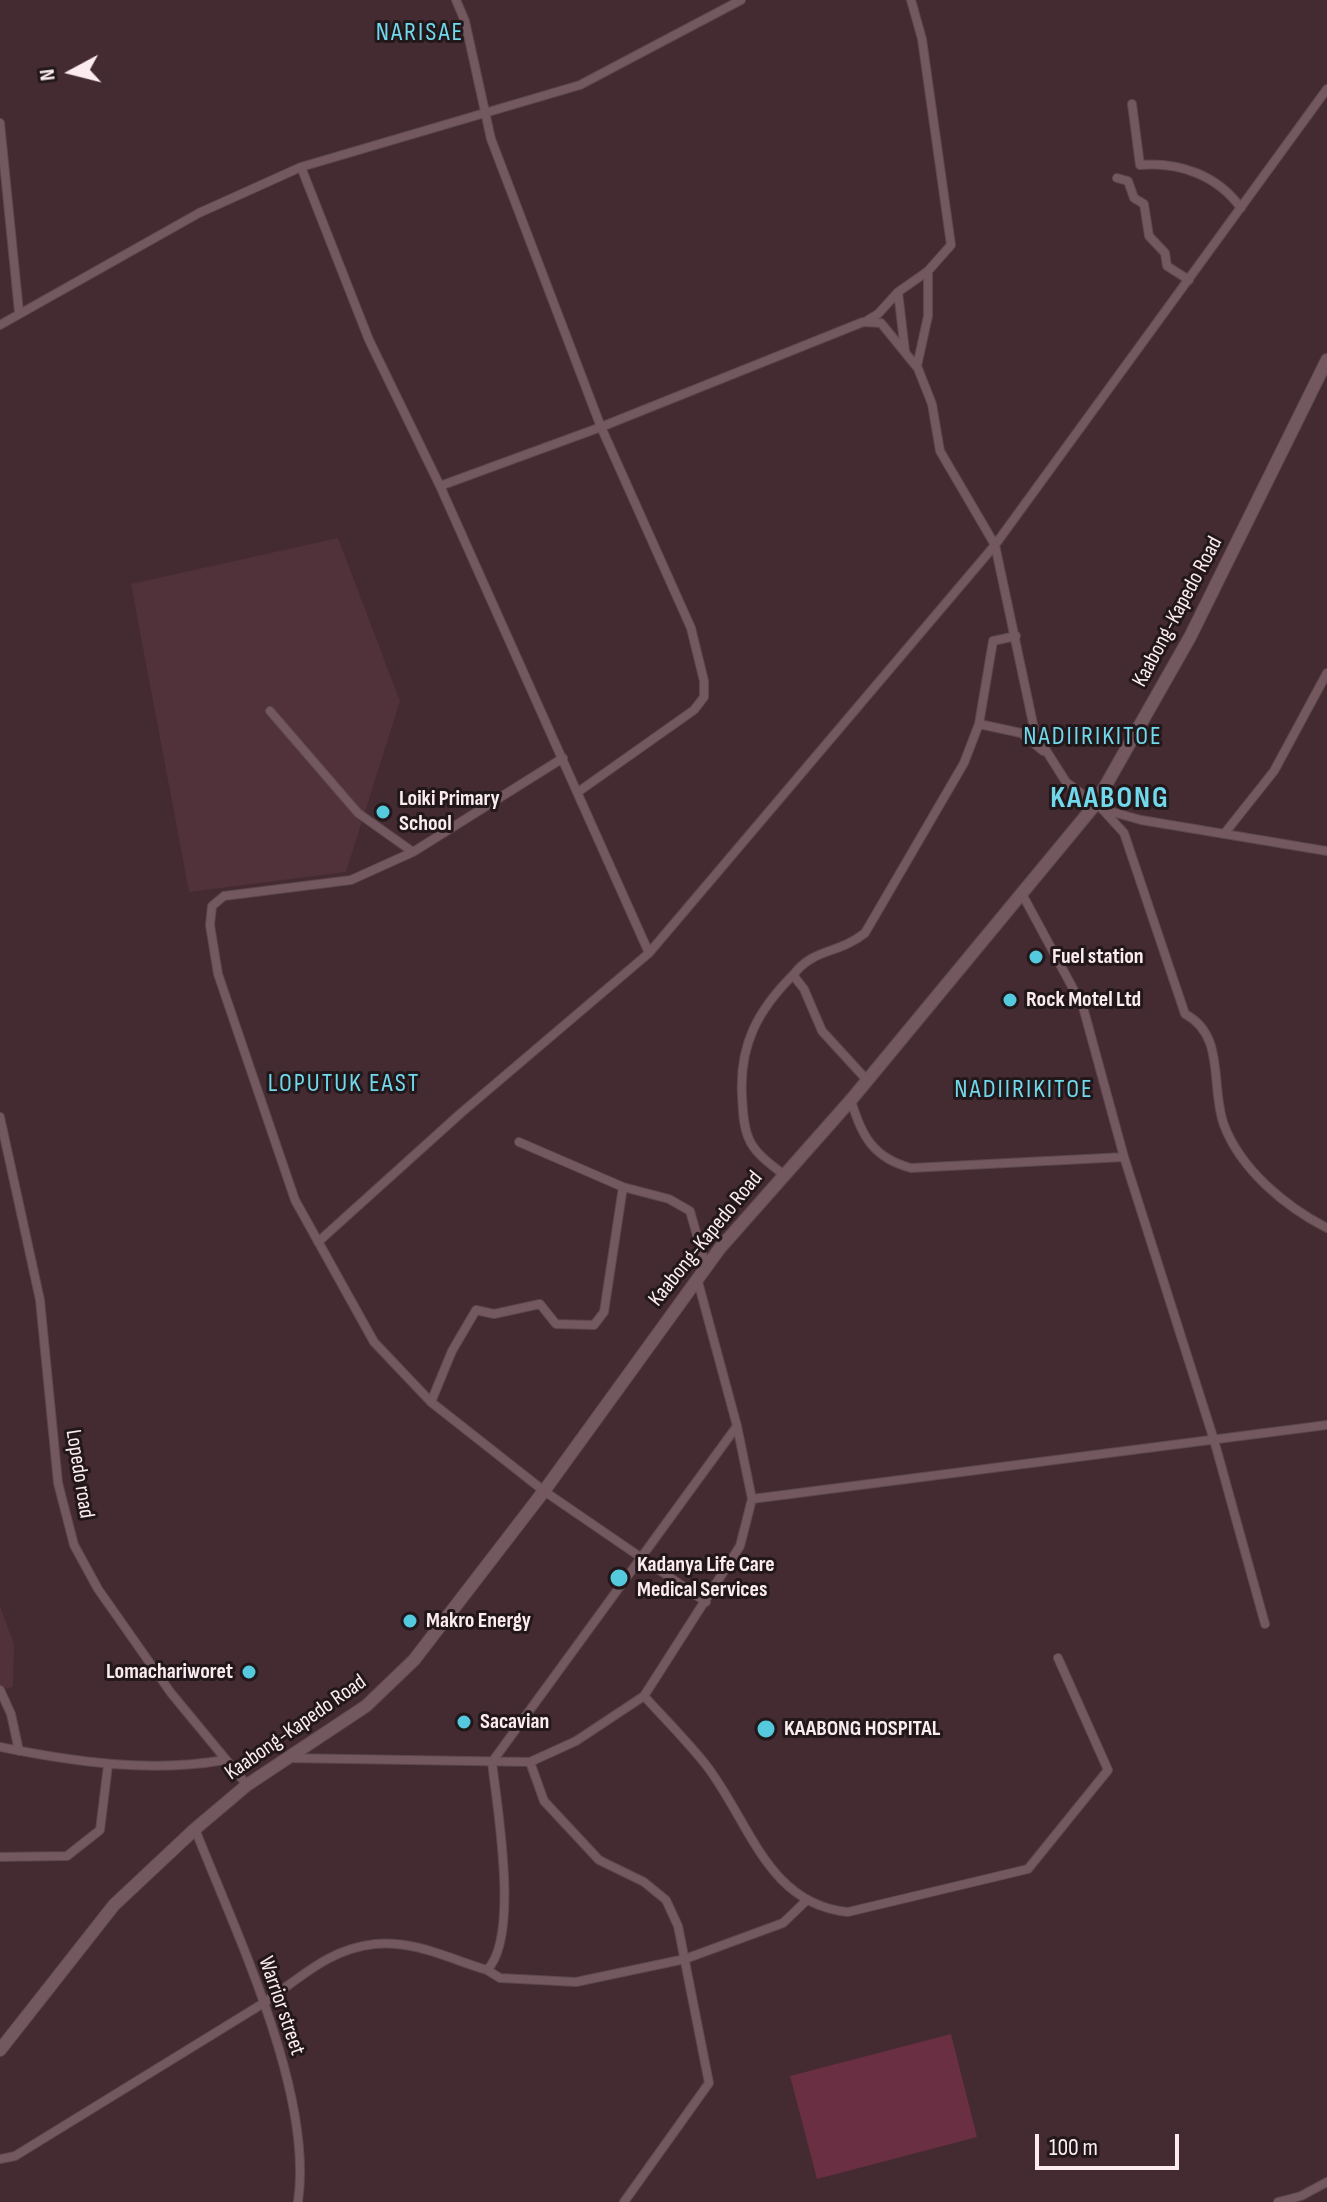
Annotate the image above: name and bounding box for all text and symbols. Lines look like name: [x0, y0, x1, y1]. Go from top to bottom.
district label: NARISAE: [376, 17, 464, 49]
north arrow: [32, 32, 112, 112]
text: N: [34, 68, 62, 82]
street label: Kaabong-Kapedo Road: [1127, 532, 1229, 692]
district label: NADIIRIKITOE: [1023, 721, 1163, 753]
district label: KAABONG: [1050, 781, 1170, 817]
place label: Loiki Primary School: [399, 786, 500, 838]
marker: Loiki Primary School: [374, 803, 392, 821]
place label: Fuel station: [1052, 944, 1144, 970]
marker: Fuel station: [1027, 948, 1045, 966]
place label: Rock Motel Ltd: [1026, 987, 1141, 1013]
marker: Rock Motel Ltd: [1001, 991, 1019, 1009]
district label: LOPUTUK EAST: [268, 1068, 420, 1100]
district label: NADIIRIKITOE: [954, 1074, 1094, 1106]
street label: Kaabong-Kapedo Road: [643, 1166, 769, 1312]
street label: Lopedo road: [59, 1428, 99, 1520]
place label: Kadanya Life Care Medical Services: [637, 1552, 775, 1604]
marker: Kadanya Life Care Medical Services: [608, 1567, 630, 1589]
place label: Makro Energy: [426, 1608, 531, 1634]
marker: Makro Energy: [401, 1612, 419, 1630]
place label: Lomachariworet: [106, 1659, 233, 1685]
marker: Lomachariworet: [240, 1663, 258, 1681]
street label: Kaabong-Kapedo Road: [220, 1669, 372, 1787]
place label: Sacavian: [480, 1709, 549, 1735]
marker: Sacavian: [455, 1713, 473, 1731]
place label: KAABONG HOSPITAL: [784, 1716, 940, 1742]
marker: KAABONG HOSPITAL: [755, 1718, 777, 1740]
street label: Warrior street: [252, 1953, 310, 2059]
scale bar: [1039, 2118, 1183, 2168]
text: 100 m: [1049, 2133, 1098, 2162]

